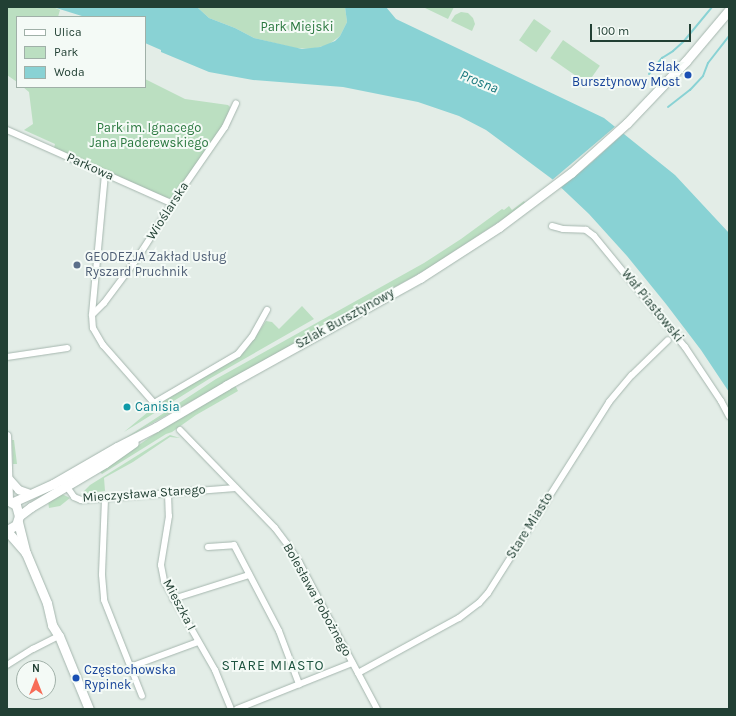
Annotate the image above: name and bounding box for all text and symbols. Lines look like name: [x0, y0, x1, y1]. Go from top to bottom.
legend: [16, 16, 146, 88]
scale bar: [592, 16, 693, 42]
park label: Park Miejski: [260, 19, 334, 35]
text: 100 m: [597, 24, 629, 38]
text: Ulica: [54, 25, 82, 39]
text: Park: [54, 45, 78, 59]
place label: Szlak Bursztynowy Most: [572, 60, 680, 91]
text: Woda: [54, 65, 85, 79]
water label: Prosna: [457, 67, 501, 97]
marker: Szlak Bursztynowy Most: [683, 70, 693, 80]
park label: Park im. Ignacego Jana Paderewskiego: [89, 121, 209, 152]
street label: Parkowa: [64, 150, 116, 184]
street label: Wioślarska: [143, 179, 193, 243]
place label: GEODEZJA Zakład Usług Ryszard Pruchnik: [85, 250, 226, 281]
marker: GEODEZJA Zakład Usług Ryszard Pruchnik: [72, 260, 82, 270]
street label: Wał Piastowski: [618, 266, 686, 346]
street label: Szlak Bursztynowy: [293, 285, 397, 353]
place label: Canisia: [135, 399, 180, 415]
marker: Canisia: [122, 402, 132, 412]
street label: Mieczysława Starego: [82, 482, 206, 506]
street label: Stare Miasto: [503, 490, 557, 562]
street label: Bolesława Pobożnego: [279, 541, 355, 659]
street label: Mieszka I: [159, 577, 199, 633]
district label: STARE MIASTO: [221, 658, 325, 674]
north arrow: [16, 660, 56, 700]
text: N: [32, 662, 40, 675]
place label: Częstochowska Rypinek: [84, 663, 176, 694]
marker: Częstochowska Rypinek: [71, 673, 81, 683]

